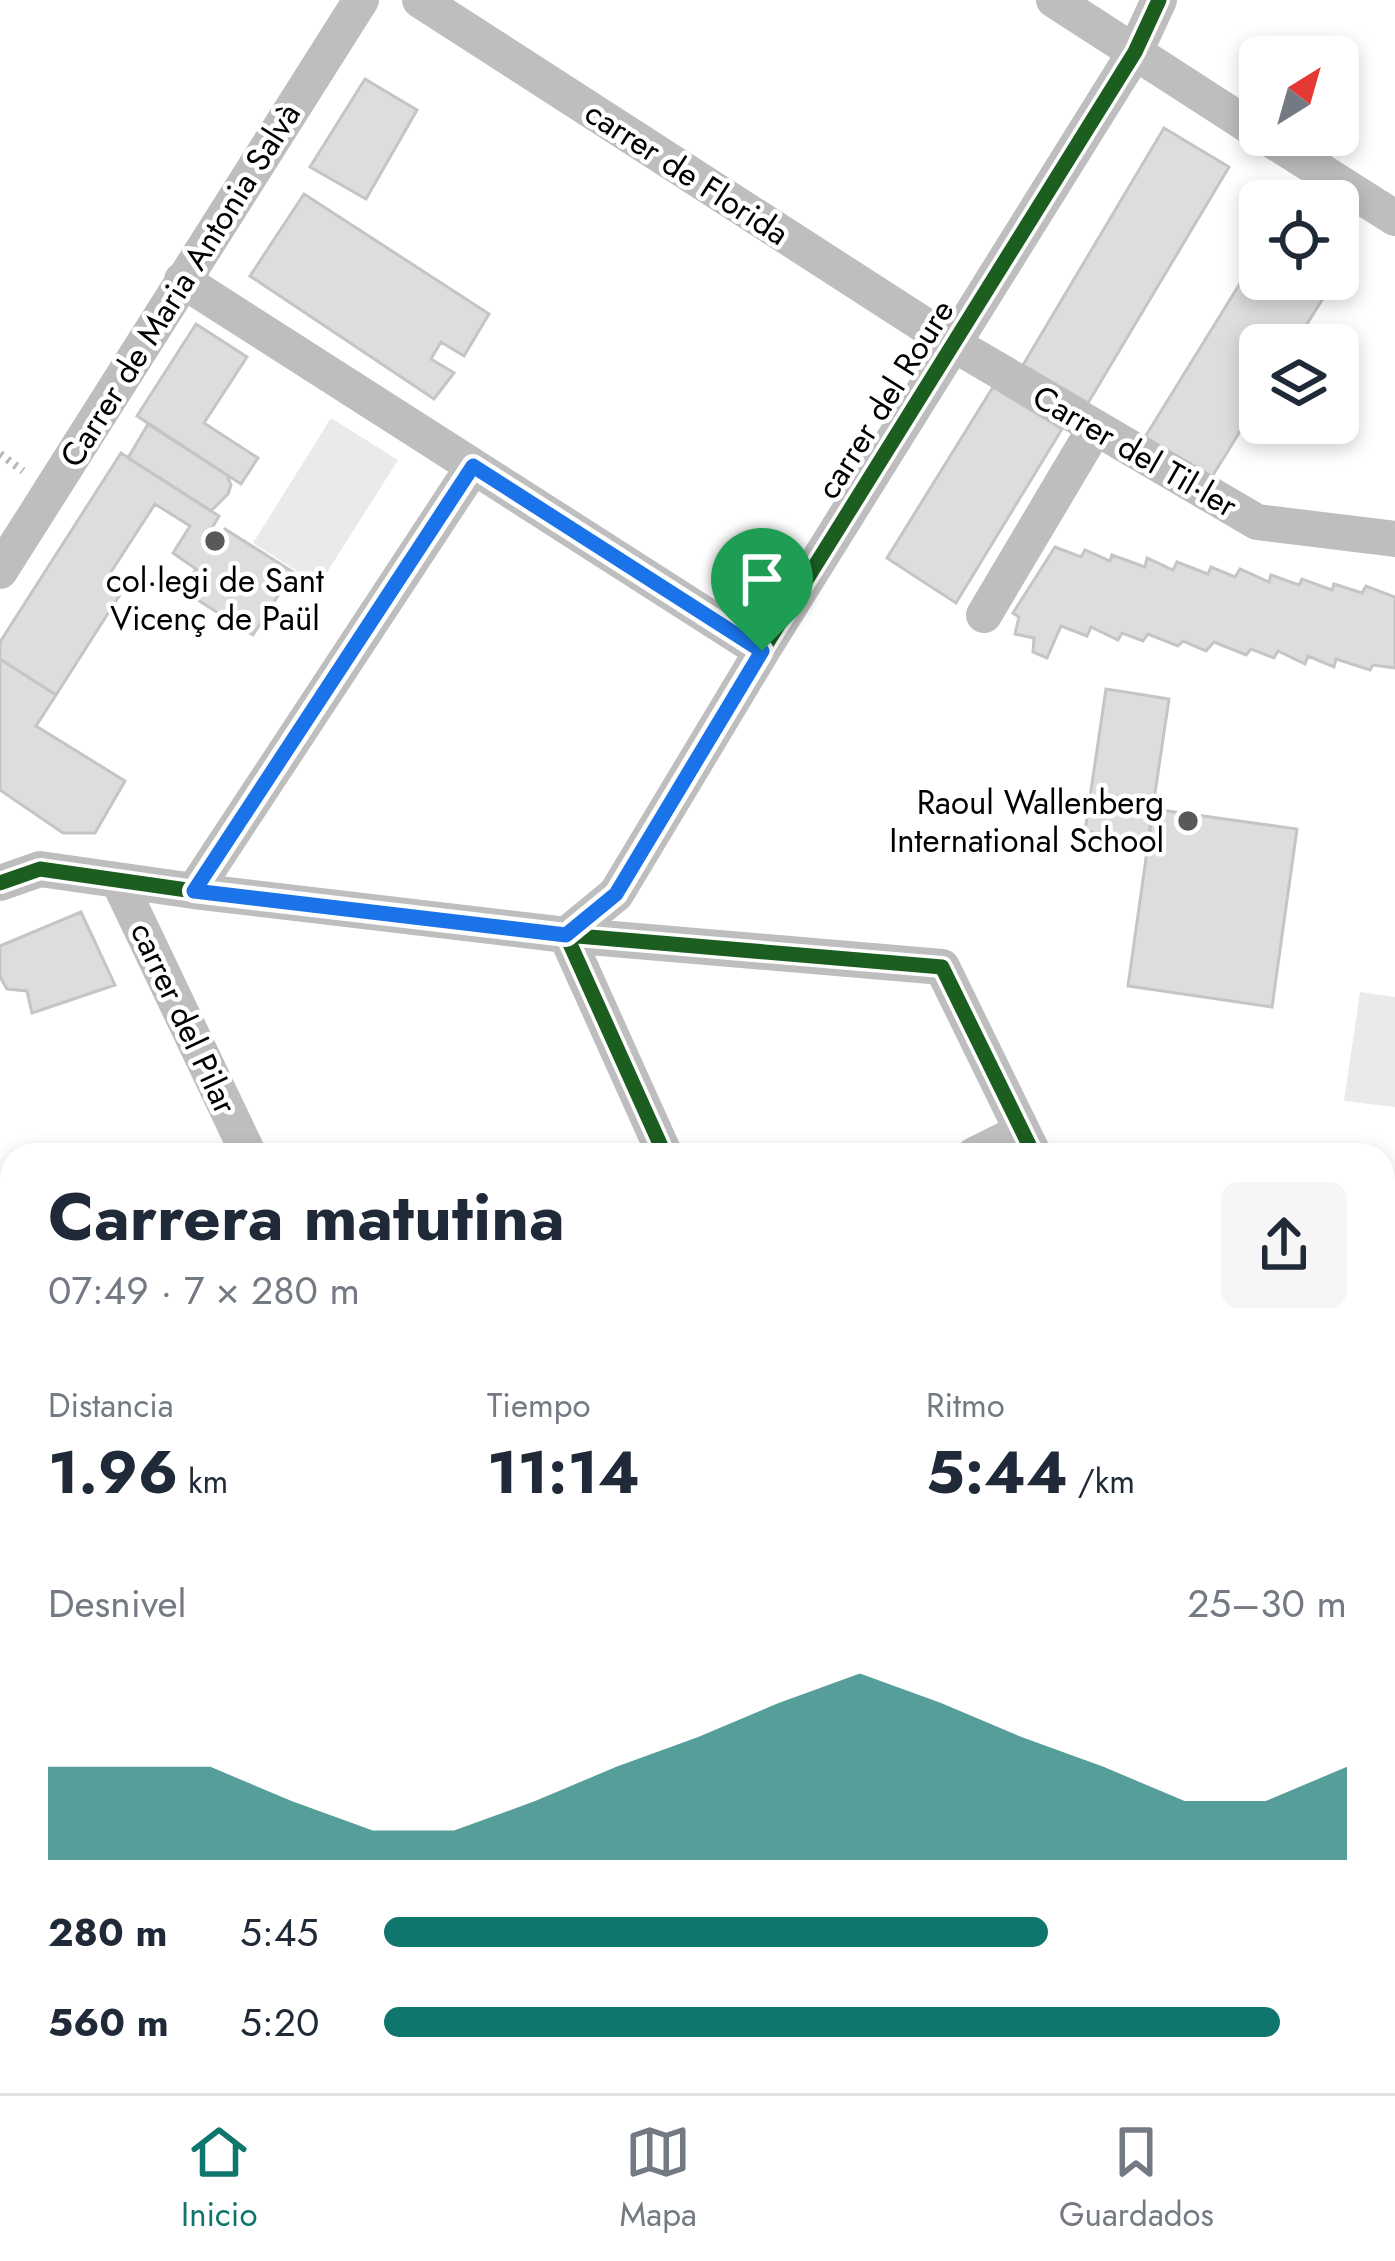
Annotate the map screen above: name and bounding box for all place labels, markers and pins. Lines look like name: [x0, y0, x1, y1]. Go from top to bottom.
marker: col·legi de Sant Vicenç de Paül: [202, 528, 228, 554]
pin: [711, 528, 813, 651]
place label: col·legi de Sant Vicenç de Paül: [106, 557, 324, 642]
place label: Raoul Wallenberg International School: [889, 779, 1164, 864]
marker: Raoul Wallenberg International School: [1175, 808, 1201, 834]

